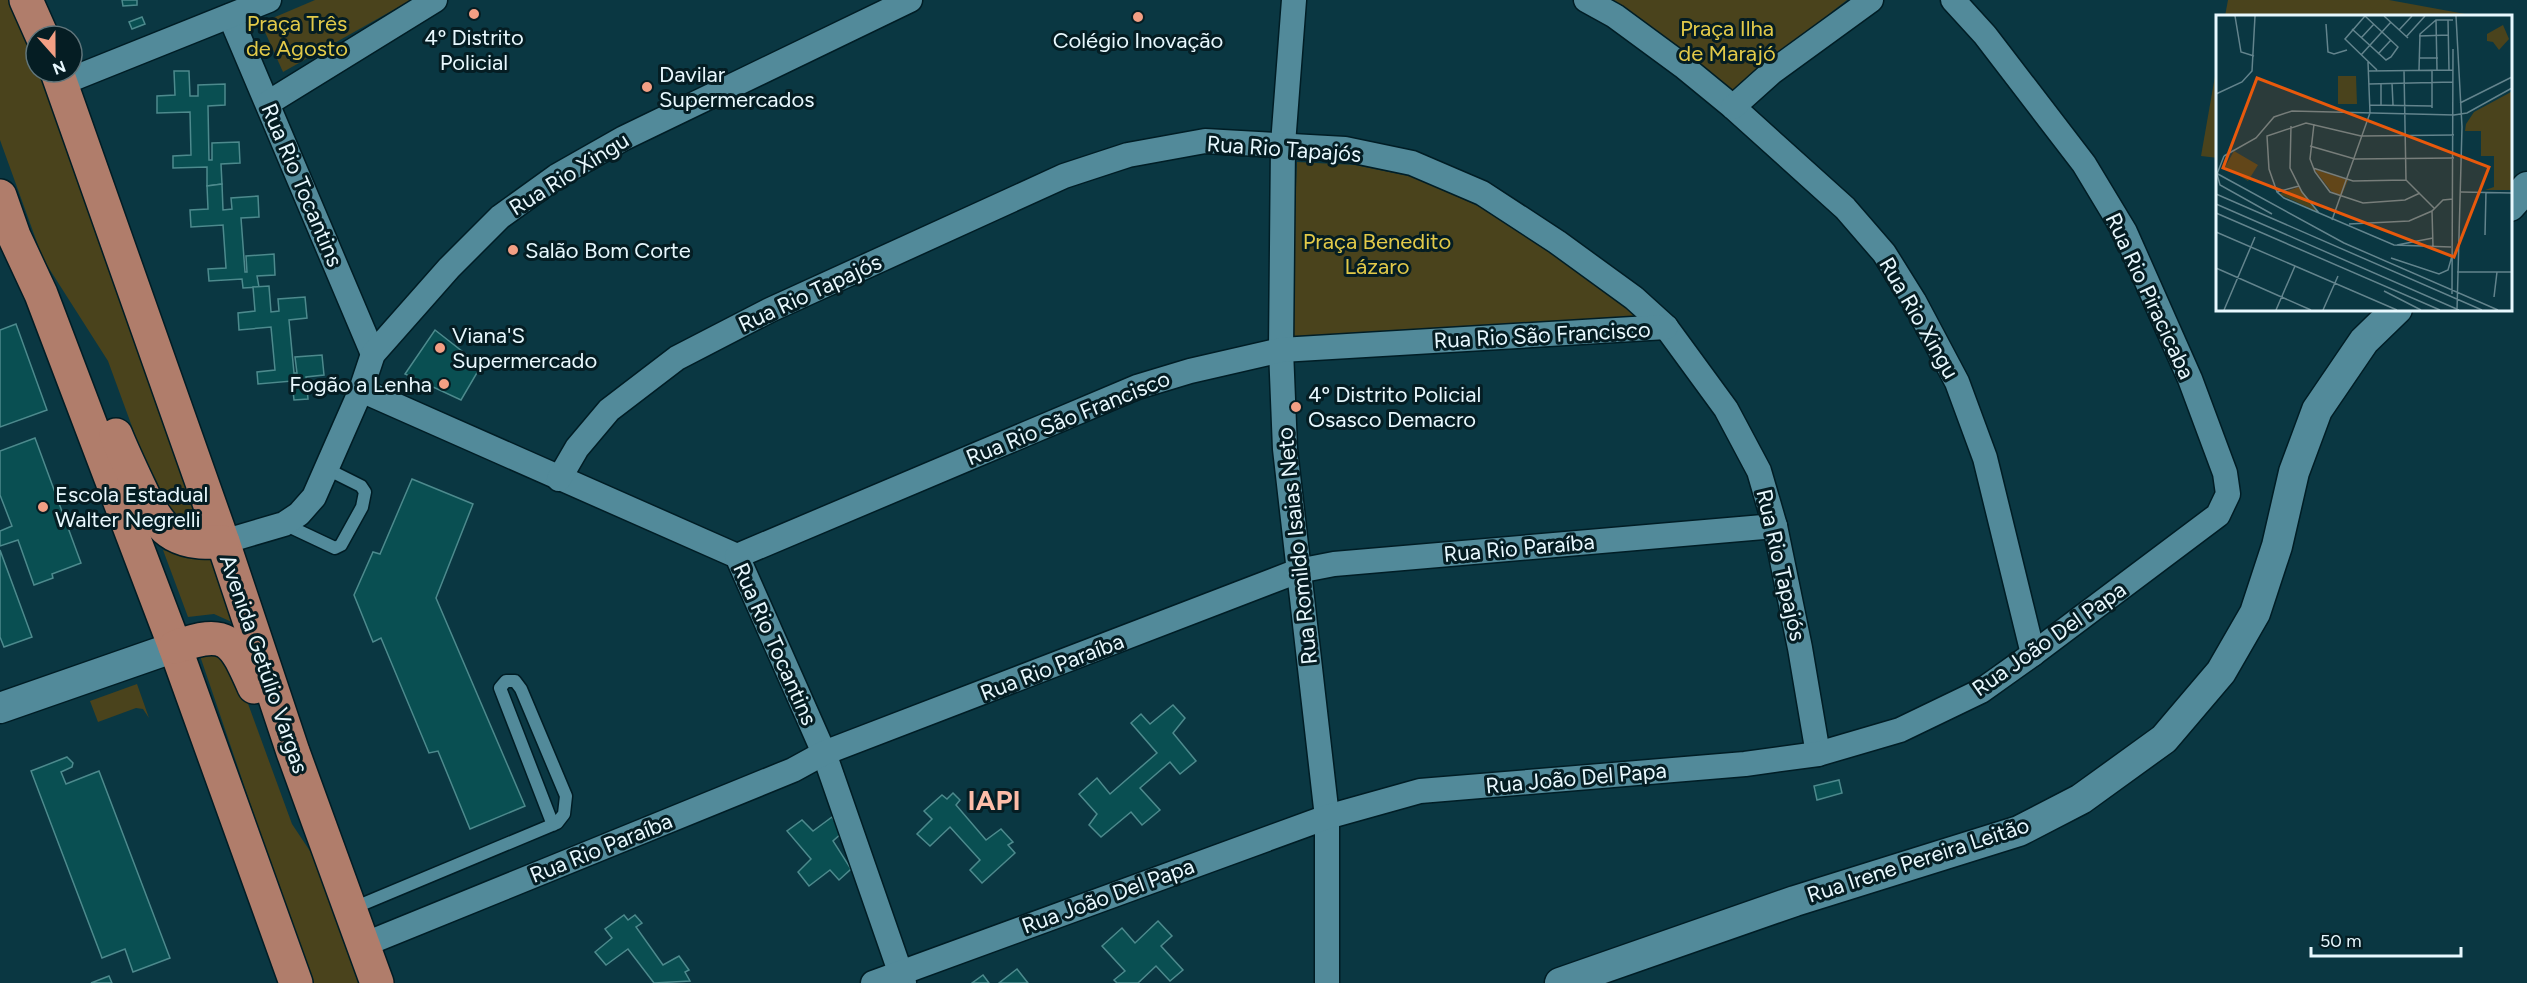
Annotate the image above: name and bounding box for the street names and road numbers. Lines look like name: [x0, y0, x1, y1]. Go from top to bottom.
street label: Rua Rio Tocantins: [255, 99, 349, 271]
street label: Rua Rio Xingu: [504, 127, 634, 221]
street label: Rua Rio Tapajós: [1206, 130, 1362, 168]
street label: Rua Rio Piracicaba: [2100, 208, 2200, 384]
street label: Rua Rio Tapajós: [734, 248, 886, 338]
street label: Rua Rio Xingu: [1873, 252, 1965, 384]
street label: Rua Rio São Francisco: [1433, 316, 1651, 354]
street label: Rua Rio São Francisco: [962, 365, 1174, 471]
street label: Rua Romildo Isaias Neto: [1271, 426, 1323, 666]
street label: Rua Rio Tapajós: [1750, 486, 1812, 644]
street label: Rua Rio Paraíba: [1442, 528, 1596, 568]
street label: Avenida Getúlio Vargas: [214, 551, 314, 777]
street label: Rua Rio Tocantins: [727, 559, 823, 729]
street label: Rua João Del Papa: [1967, 576, 2131, 702]
street label: Rua Rio Paraíba: [976, 627, 1128, 707]
street label: Rua João Del Papa: [1484, 757, 1668, 799]
street label: Rua Rio Paraíba: [526, 807, 676, 889]
street label: Rua Irene Pereira Leitão: [1804, 811, 2032, 909]
street label: Rua João Del Papa: [1018, 852, 1198, 940]

